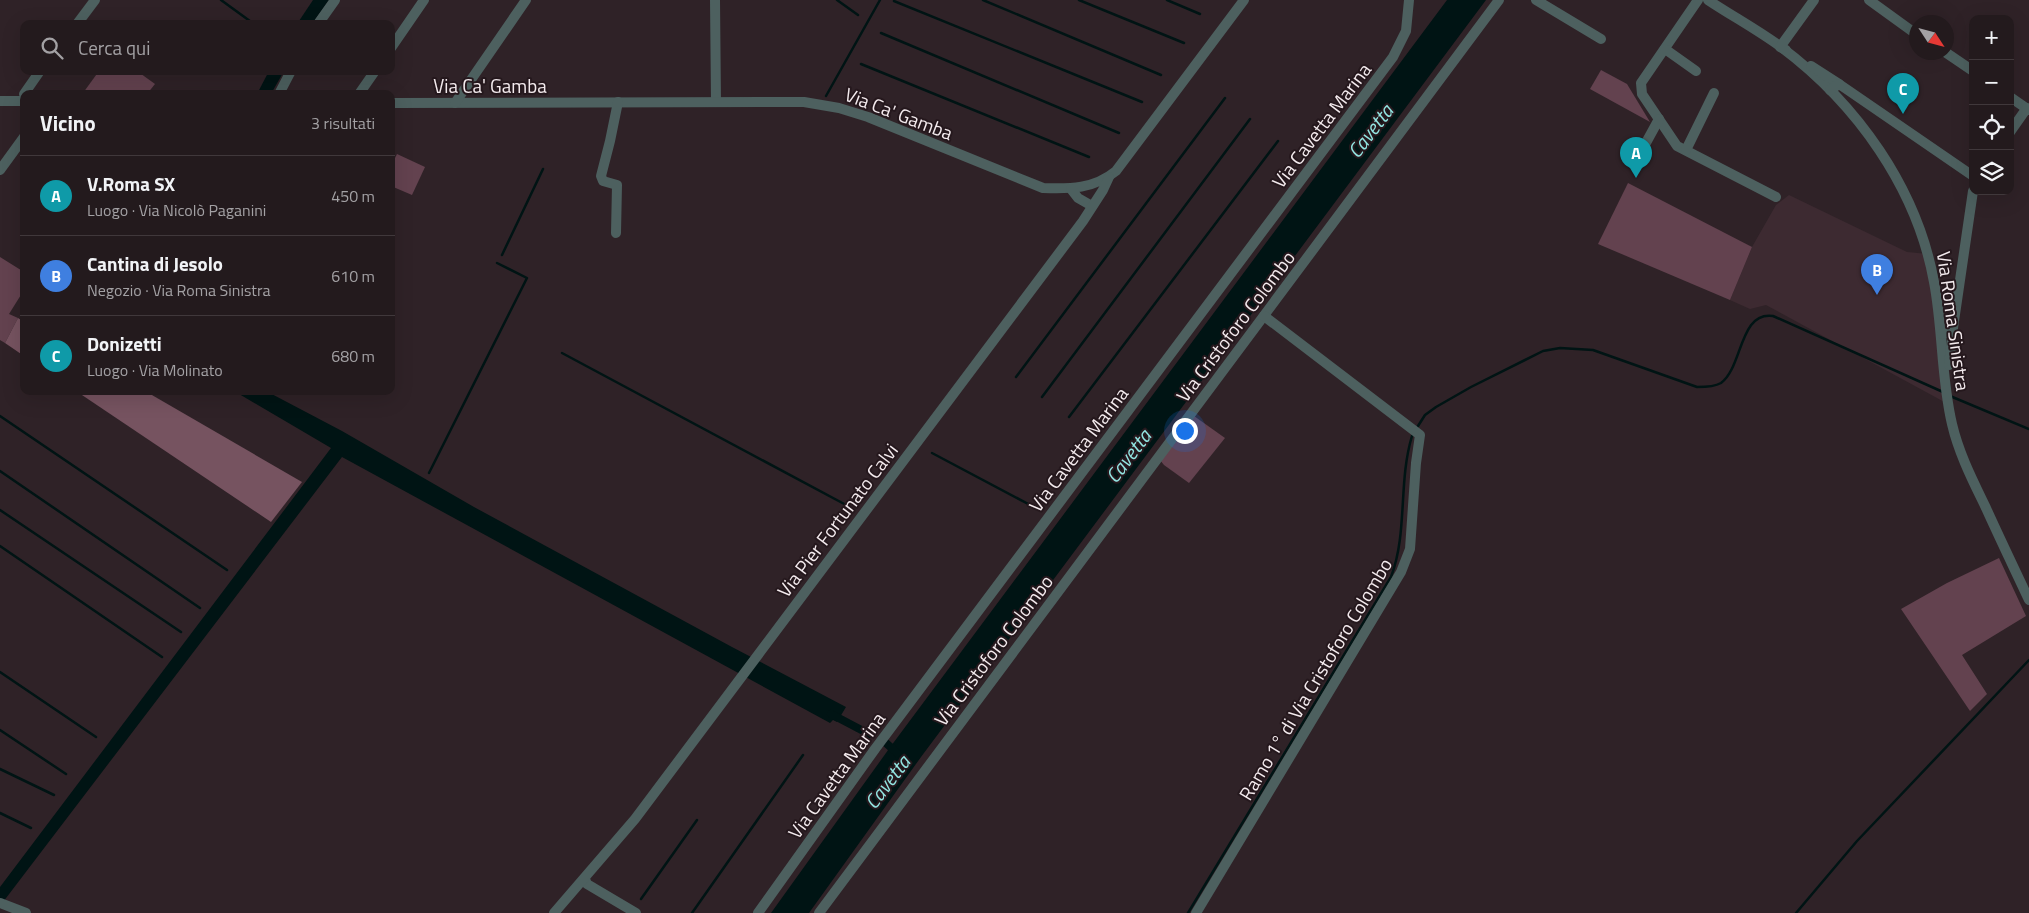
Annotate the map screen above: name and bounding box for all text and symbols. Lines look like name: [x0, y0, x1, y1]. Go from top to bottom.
north arrow: [1909, 15, 1954, 60]
map controls: [1969, 15, 2014, 195]
button: +: [1969, 15, 2014, 60]
search box: [20, 20, 395, 75]
text: Cerca qui: [78, 33, 150, 62]
icon: search: [38, 34, 66, 62]
street label: Via Cavetta Marina: [1267, 58, 1375, 192]
button: −: [1969, 60, 2014, 105]
street label: Via Ca' Gamba: [433, 71, 547, 100]
pin: C: [1887, 73, 1919, 114]
street label: Via Ca' Gamba: [841, 79, 958, 147]
water label: Cavetta: [1342, 100, 1398, 162]
button: locate: [1969, 105, 2014, 150]
text: Vicino: [40, 107, 96, 139]
text: 3 risultati: [311, 111, 375, 135]
pin: A: [1620, 137, 1652, 178]
button: layers: [1969, 150, 2014, 195]
text: V.Roma SX: [87, 169, 175, 198]
text: A: [51, 184, 61, 208]
text: 450 m: [331, 184, 375, 208]
text: Luogo · Via Nicolò Paganini: [87, 198, 266, 222]
street label: Via Cristoforo Colombo: [1168, 244, 1302, 408]
text: Cantina di Jesolo: [87, 249, 223, 278]
street label: Via Roma Sinistra: [1930, 249, 1978, 393]
pin: B: [1861, 254, 1893, 295]
text: B: [51, 264, 61, 288]
text: 610 m: [331, 264, 375, 288]
text: Negozio · Via Roma Sinistra: [87, 278, 271, 302]
text: Donizetti: [87, 329, 162, 358]
text: C: [52, 344, 60, 368]
text: 680 m: [331, 344, 375, 368]
text: Luogo · Via Molinato: [87, 358, 223, 382]
street label: Via Cavetta Marina: [1024, 382, 1132, 516]
your location: [1172, 418, 1198, 444]
water label: Cavetta: [1100, 425, 1156, 487]
street label: Via Pier Fortunato Calvi: [769, 437, 905, 603]
street label: Ramo 1° di Via Cristoforo Colombo: [1231, 552, 1399, 806]
street label: Via Cristoforo Colombo: [926, 568, 1060, 732]
street label: Via Cavetta Marina: [783, 708, 889, 842]
water label: Cavetta: [859, 751, 915, 813]

